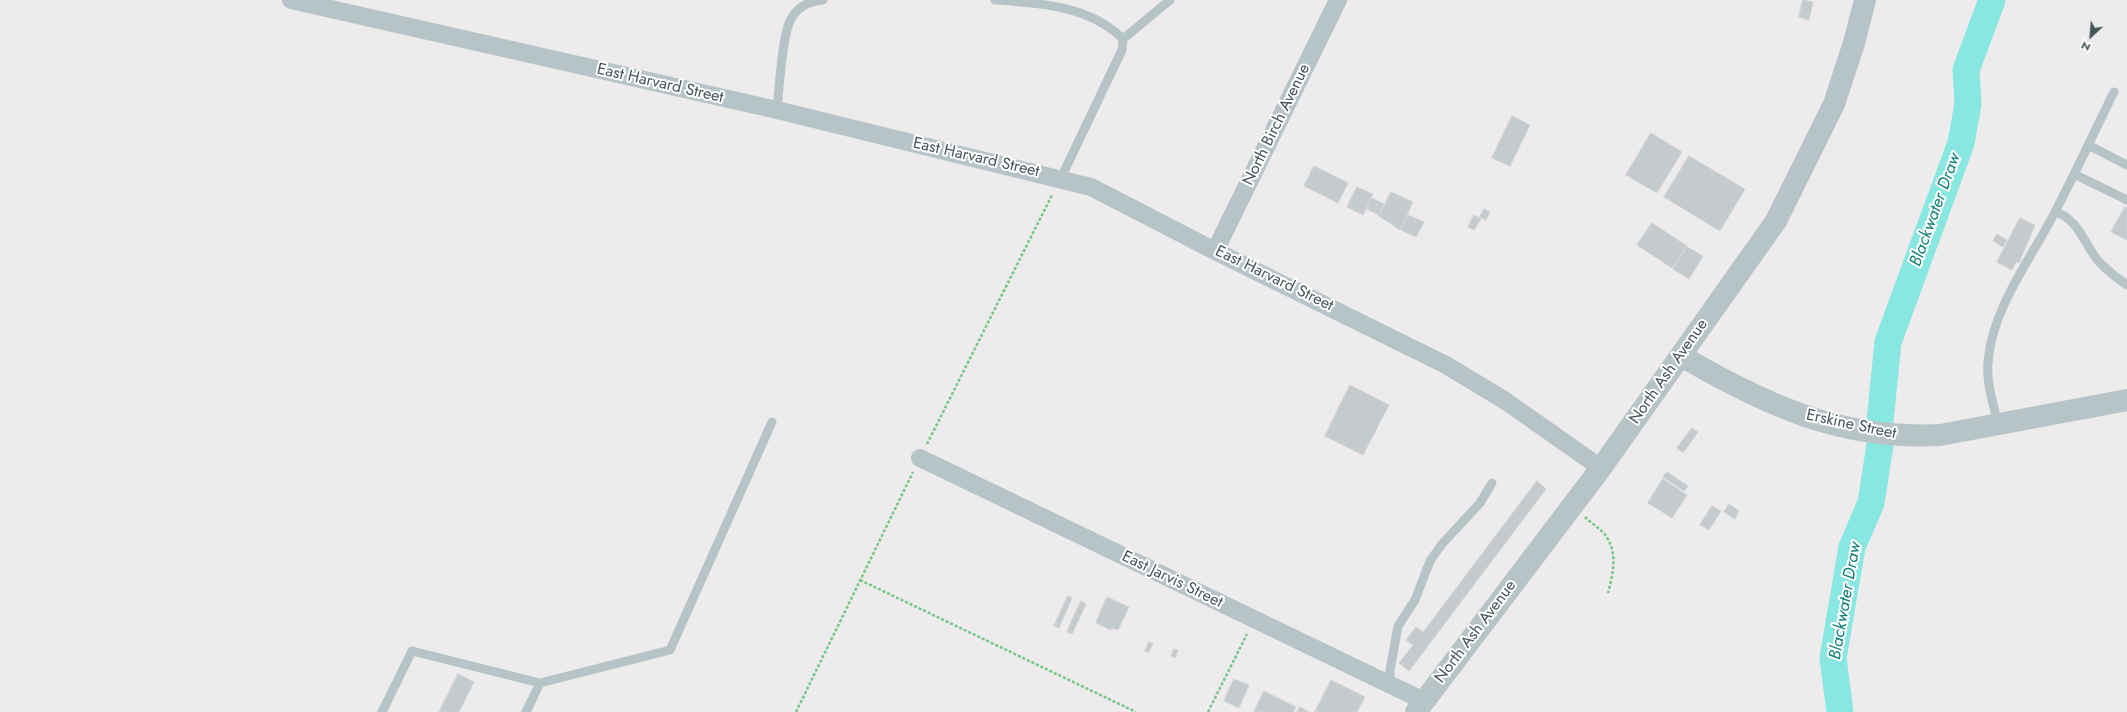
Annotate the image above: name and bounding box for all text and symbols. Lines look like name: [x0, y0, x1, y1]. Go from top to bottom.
north arrow: [2071, 16, 2111, 56]
text: N: [2078, 38, 2093, 56]
street label: East Harvard Street: [595, 60, 725, 108]
street label: North Birch Avenue: [1239, 61, 1315, 189]
street label: East Harvard Street: [911, 134, 1041, 182]
water label: Blackwater Draw: [1906, 151, 1966, 269]
street label: East Harvard Street: [1212, 242, 1336, 316]
street label: North Ash Avenue: [1626, 316, 1712, 428]
street label: Erskine Street: [1804, 406, 1898, 444]
water label: Blackwater Draw: [1826, 541, 1866, 661]
street label: East Jarvis Street: [1118, 547, 1226, 613]
street label: North Ash Avenue: [1431, 577, 1521, 687]

